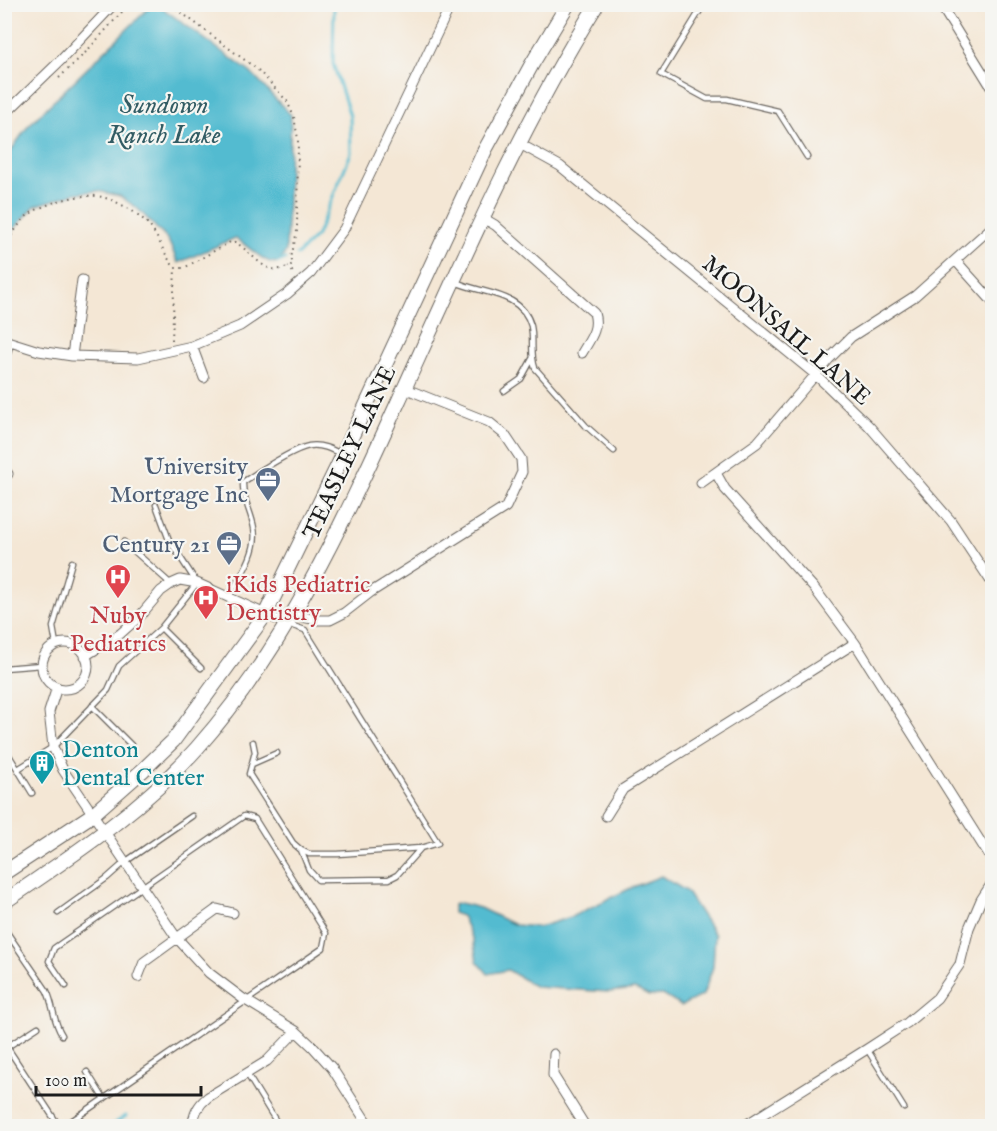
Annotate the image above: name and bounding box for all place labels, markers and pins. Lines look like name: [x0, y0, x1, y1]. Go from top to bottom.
place label: University Mortgage Inc: [110, 452, 248, 511]
office icon: University Mortgage Inc: [253, 465, 283, 503]
office icon: Century 21: [214, 529, 244, 567]
place label: Century 21: [102, 530, 210, 561]
hospital icon: Nuby Pediatrics: [103, 562, 133, 600]
place label: iKids Pediatric Dentistry: [226, 570, 370, 629]
hospital icon: iKids Pediatric Dentistry: [191, 583, 221, 621]
place label: Nuby Pediatrics: [70, 601, 166, 660]
place label: Denton Dental Center: [62, 735, 205, 794]
building icon: Denton Dental Center: [27, 748, 57, 786]

